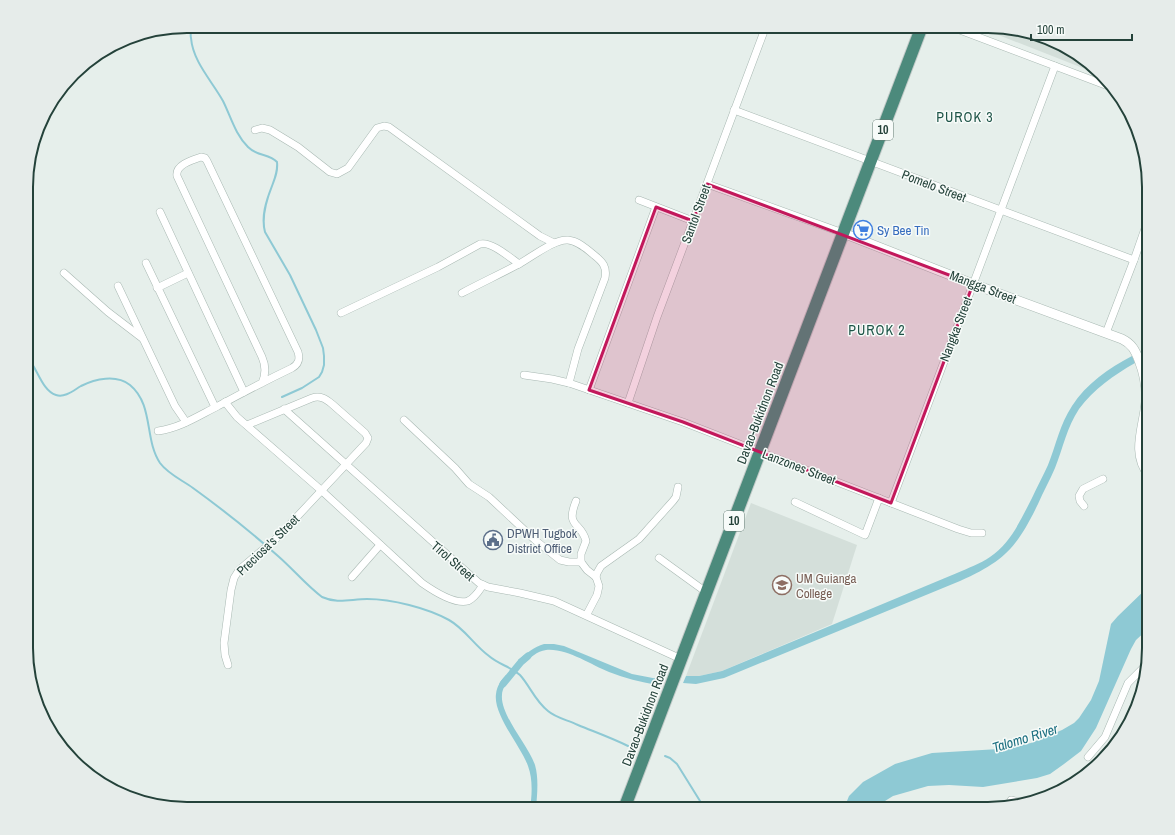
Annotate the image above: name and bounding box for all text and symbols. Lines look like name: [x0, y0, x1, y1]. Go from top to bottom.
scale bar: [1031, 16, 1132, 42]
text: 100 m: [1037, 22, 1064, 38]
district label: PUROK 3: [936, 108, 994, 126]
road number: 10: [873, 120, 893, 140]
street label: Pomelo Street: [899, 166, 969, 206]
street label: Santol Street: [677, 182, 715, 246]
supermarket icon: Sy Bee Tin: [852, 219, 874, 241]
place label: Sy Bee Tin: [877, 222, 929, 239]
street label: Mangga Street: [947, 267, 1019, 307]
street label: Nangka Street: [936, 294, 976, 364]
district label: PUROK 2: [848, 321, 906, 339]
street label: Davao-Bukidnon Road: [733, 360, 787, 466]
street label: Lanzones Street: [760, 445, 838, 489]
street label: Preciosa's Street: [233, 511, 303, 579]
road number: 10: [724, 511, 744, 531]
place label: DPWH Tugbok District Office: [507, 525, 578, 557]
public building icon: DPWH Tugbok District Office: [482, 529, 504, 551]
street label: Tirol Street: [428, 537, 478, 585]
place label: UM Guianga College: [796, 570, 857, 602]
school or university icon: UM Guianga College: [771, 574, 793, 596]
street label: Davao-Bukidnon Road: [618, 662, 672, 768]
water label: Talomo River: [990, 719, 1061, 756]

